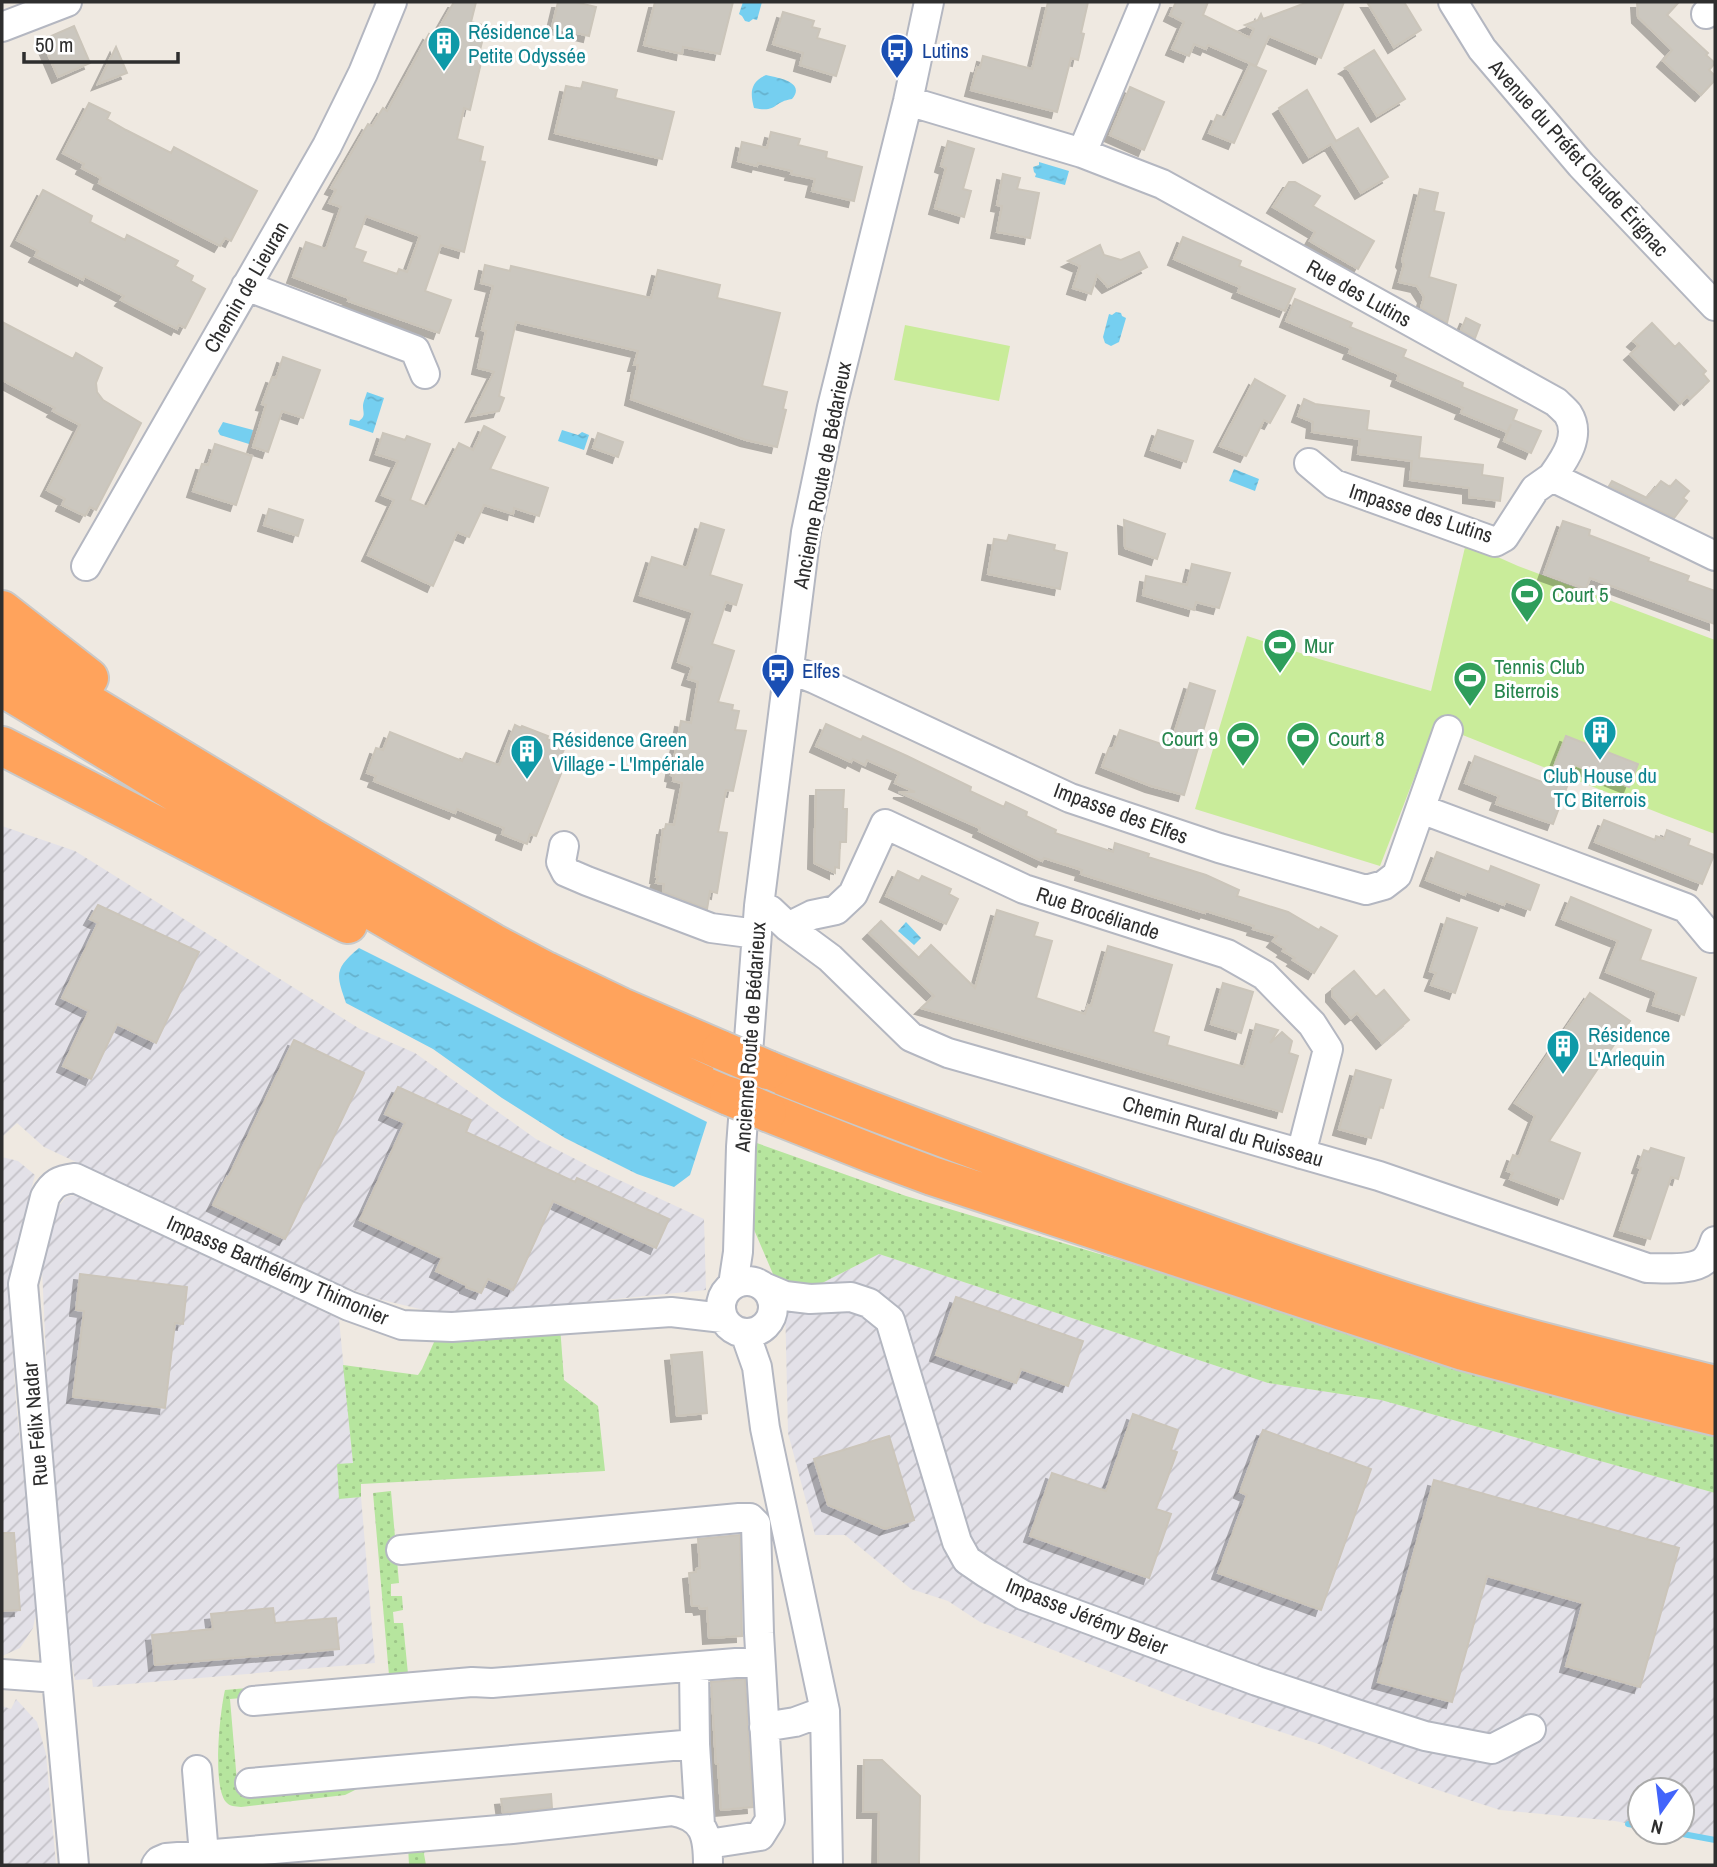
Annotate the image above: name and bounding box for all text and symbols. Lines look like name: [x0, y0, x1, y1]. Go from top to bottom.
place label: Résidence La Petite Odyssée: [468, 17, 586, 70]
scale bar: [24, 21, 178, 65]
building icon: Résidence La Petite Odyssée: [425, 24, 463, 73]
text: 50 m: [35, 30, 73, 59]
bus stop icon: Lutins: [878, 31, 916, 80]
place label: Lutins: [922, 36, 969, 65]
street label: Avenue du Préfet Claude Érignac: [1482, 52, 1676, 263]
street label: Chemin de Lieuran: [197, 216, 295, 358]
street label: Rue des Lutins: [1301, 252, 1417, 334]
street label: Ancienne Route de Bédarieux: [786, 359, 858, 592]
street label: Impasse des Lutins: [1346, 476, 1496, 550]
sports icon: Court 5: [1508, 575, 1546, 624]
place label: Court 5: [1552, 580, 1608, 609]
sports icon: Mur: [1261, 626, 1299, 675]
place label: Mur: [1304, 631, 1334, 660]
bus stop icon: Elfes: [759, 651, 797, 700]
place label: Tennis Club Biterrois: [1494, 652, 1585, 705]
place label: Elfes: [802, 656, 840, 685]
sports icon: Tennis Club Biterrois: [1451, 659, 1489, 708]
building icon: Club House du TC Biterrois: [1581, 713, 1619, 762]
sports icon: Court 9: [1224, 719, 1262, 768]
sports icon: Court 8: [1284, 719, 1322, 768]
place label: Court 9: [1162, 724, 1218, 753]
place label: Court 8: [1328, 724, 1384, 753]
place label: Résidence Green Village - L'Impériale: [552, 725, 704, 778]
building icon: Résidence Green Village - L'Impériale: [508, 732, 546, 781]
place label: Club House du TC Biterrois: [1543, 761, 1657, 814]
street label: Impasse des Elfes: [1050, 775, 1192, 851]
street label: Rue Brocéliande: [1033, 879, 1163, 947]
street label: Ancienne Route de Bédarieux: [727, 921, 773, 1154]
place label: Résidence L'Arlequin: [1588, 1020, 1670, 1073]
building icon: Résidence L'Arlequin: [1544, 1027, 1582, 1076]
street label: Chemin Rural du Ruisseau: [1119, 1088, 1327, 1174]
street label: Impasse Barthélémy Thimonier: [163, 1208, 394, 1332]
street label: Rue Félix Nadar: [15, 1360, 55, 1487]
street label: Impasse Jérémy Beier: [1002, 1570, 1173, 1662]
north arrow: [1626, 1776, 1696, 1846]
text: N: [1648, 1814, 1665, 1841]

